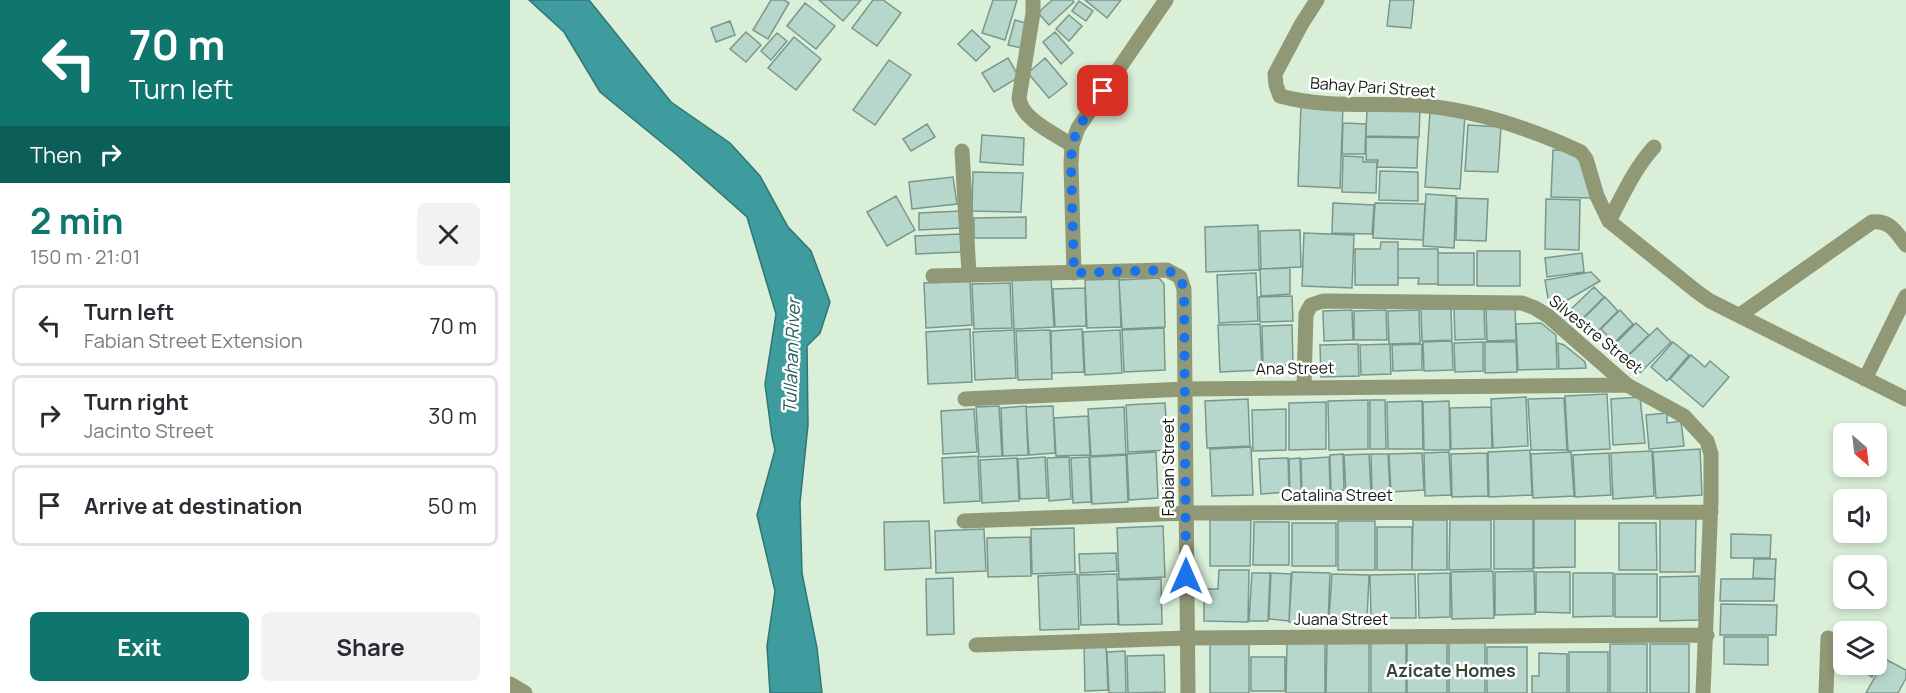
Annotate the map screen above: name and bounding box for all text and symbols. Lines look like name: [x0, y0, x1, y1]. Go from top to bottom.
text: 70 m: [129, 15, 225, 73]
icon: left: [30, 24, 108, 102]
pin: [1077, 65, 1128, 116]
text: Turn left: [129, 70, 233, 107]
street label: Bahay Pari Street: [1309, 72, 1437, 102]
icon: arrive: [1086, 74, 1119, 107]
icon: right: [94, 138, 127, 171]
text: Then: [30, 140, 82, 170]
text: 2 min: [30, 196, 124, 245]
button: close: [417, 203, 480, 266]
text: 150 m · 21:01: [30, 243, 140, 270]
street label: Silvestre Street: [1545, 289, 1647, 379]
water label: Tullahan River: [777, 295, 805, 414]
text: Turn left: [84, 297, 174, 327]
icon: left: [33, 309, 66, 342]
text: 70 m: [429, 311, 477, 341]
text: Fabian Street Extension: [84, 327, 303, 354]
street label: Ana Street: [1255, 356, 1335, 380]
text: Turn right: [84, 387, 189, 417]
icon: right: [33, 399, 66, 432]
text: 30 m: [428, 401, 477, 431]
text: Jacinto Street: [84, 417, 214, 444]
street label: Fabian Street: [1157, 418, 1179, 516]
north arrow: [1833, 423, 1887, 477]
map controls: [1833, 423, 1887, 675]
street label: Catalina Street: [1281, 484, 1393, 506]
icon: arrive: [33, 489, 66, 522]
button: sound: [1833, 489, 1887, 543]
text: Arrive at destination: [84, 491, 302, 521]
text: 50 m: [428, 491, 477, 521]
position arrow: [1154, 544, 1218, 608]
button: search: [1833, 555, 1887, 609]
street label: Juana Street: [1294, 608, 1388, 630]
button: Exit: [30, 612, 249, 681]
button: Share: [261, 612, 480, 681]
button: layers: [1833, 621, 1887, 675]
district label: Azicate Homes: [1386, 658, 1516, 682]

